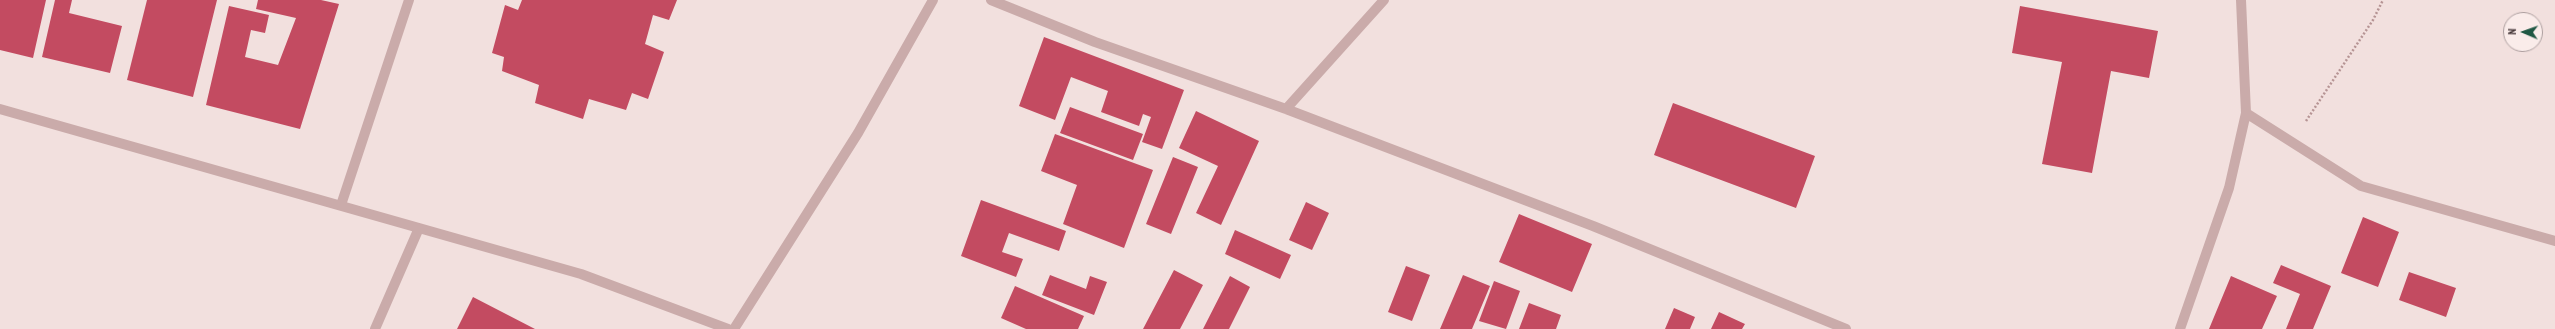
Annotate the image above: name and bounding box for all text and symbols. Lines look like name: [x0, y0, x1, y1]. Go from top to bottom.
north arrow: [2503, 12, 2543, 52]
text: N: [2505, 28, 2519, 35]

